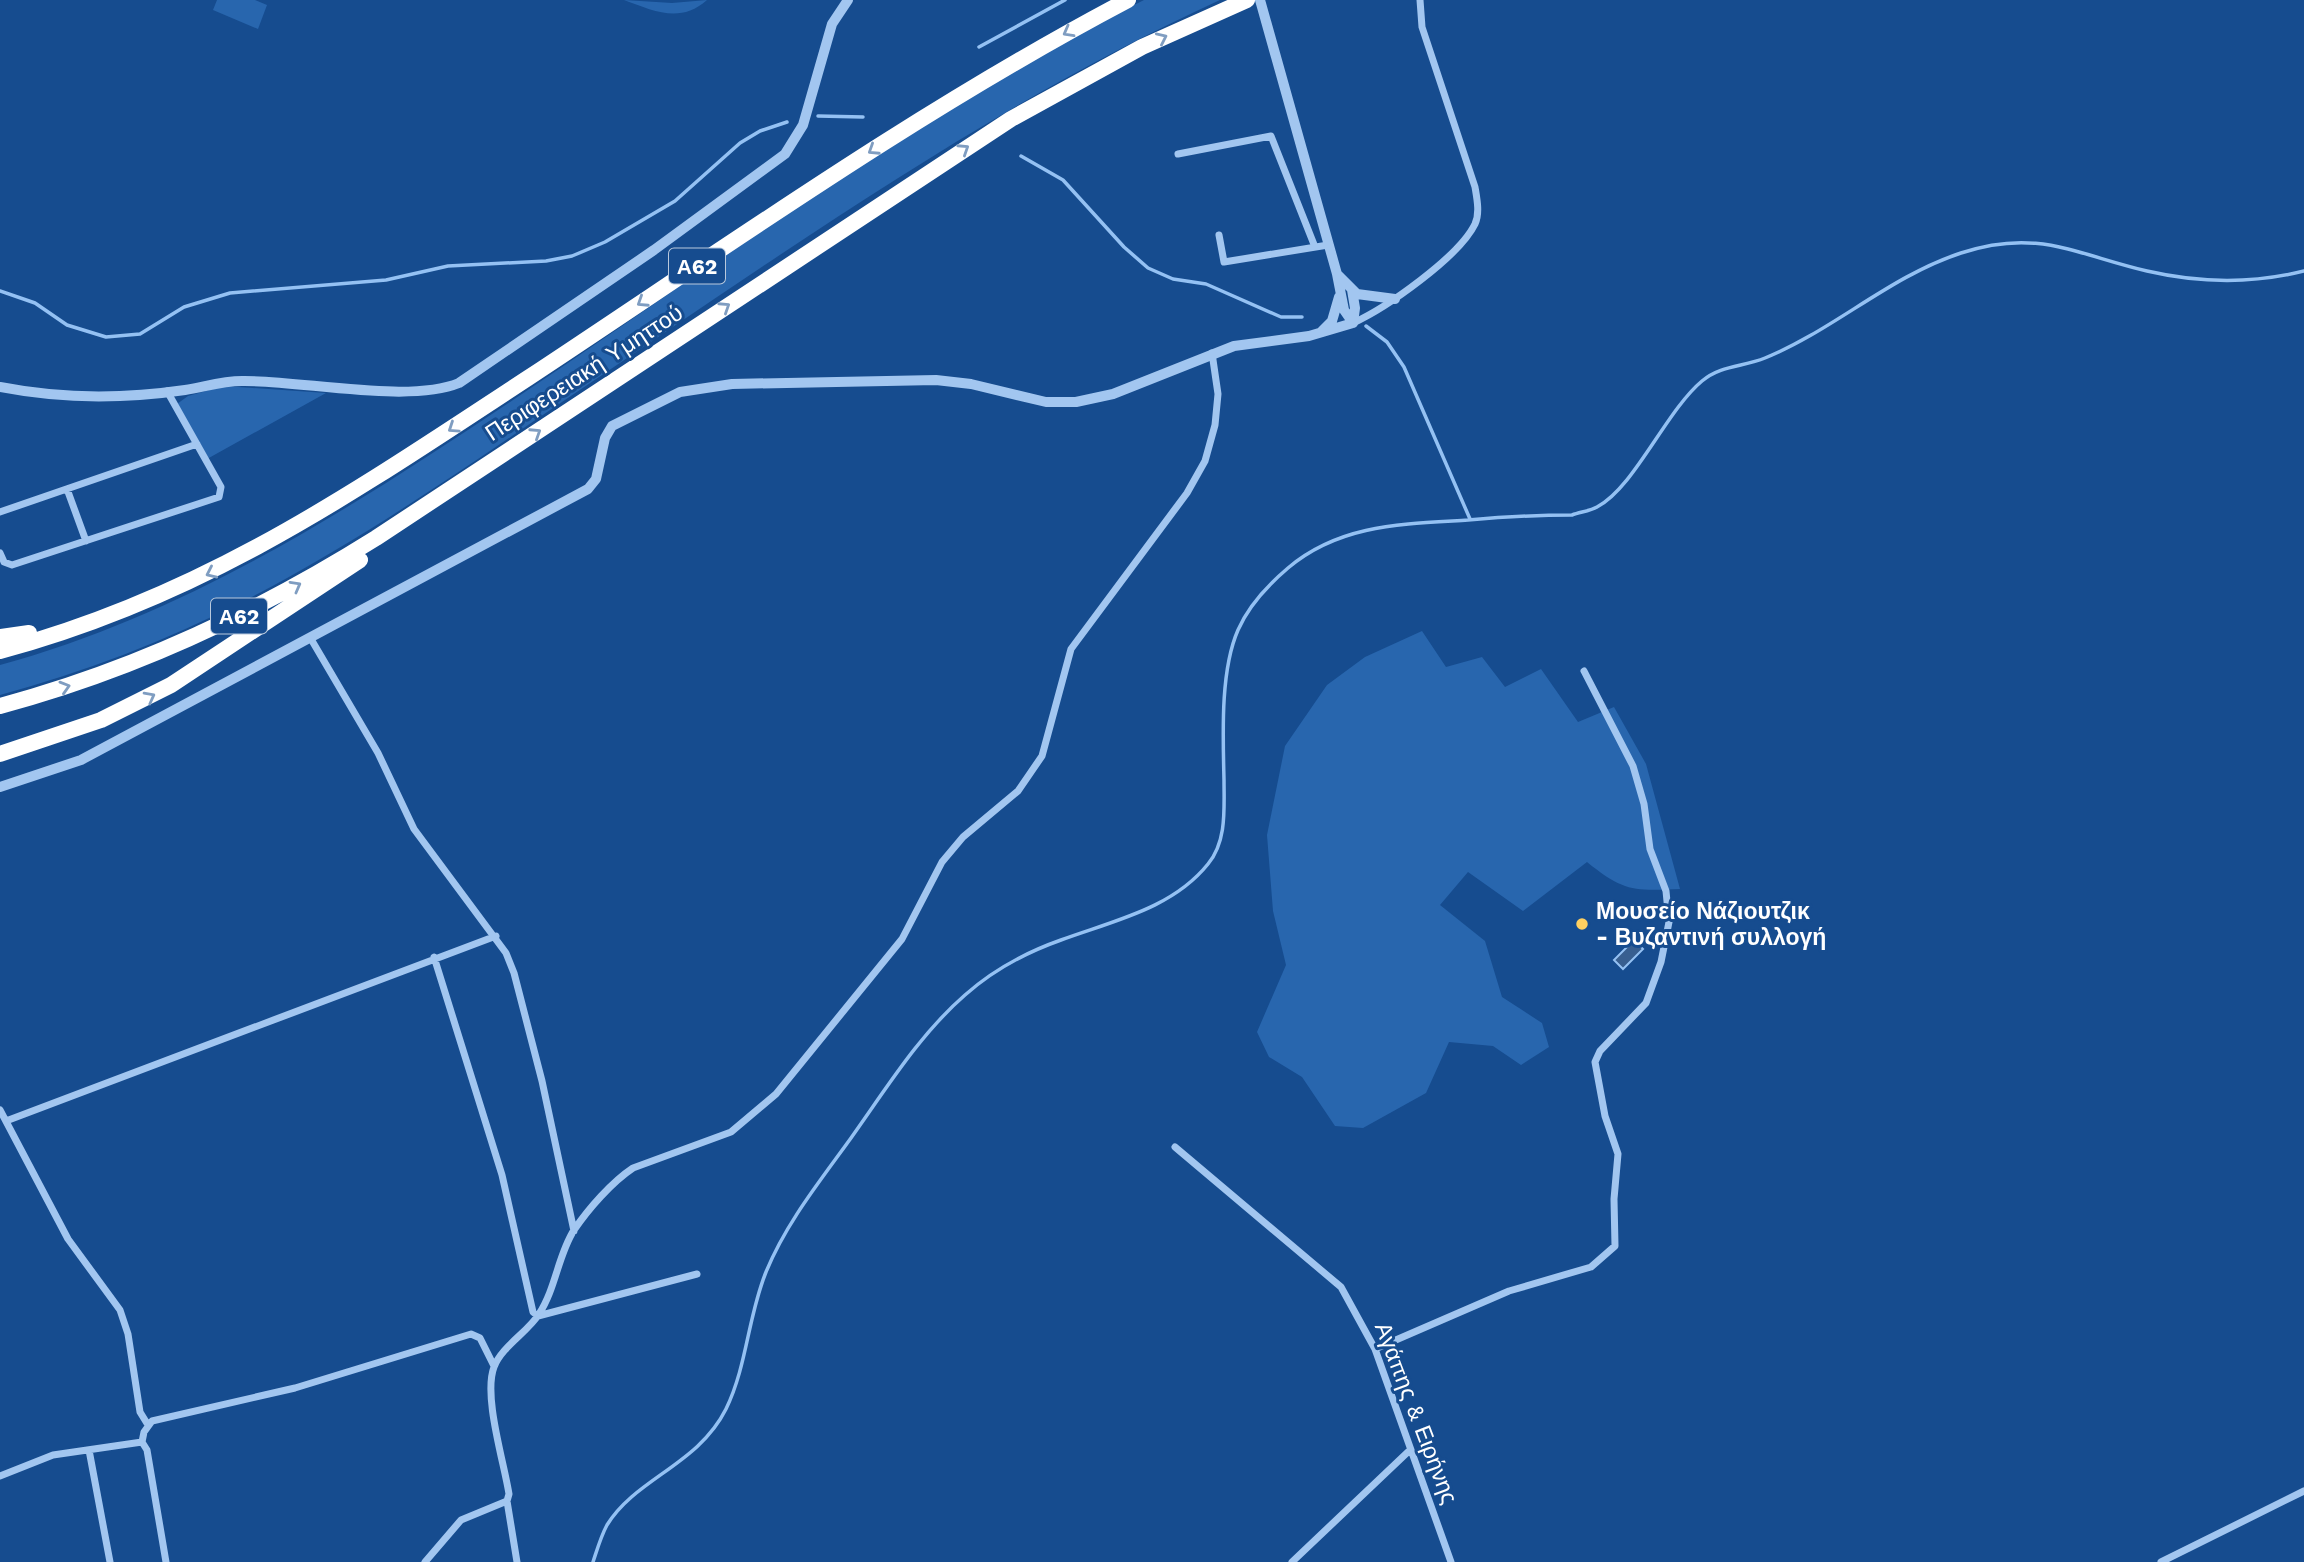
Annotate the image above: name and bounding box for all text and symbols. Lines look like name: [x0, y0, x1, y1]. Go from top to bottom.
one-way arrow: [1063, 24, 1075, 37]
one-way arrow: [1155, 32, 1167, 46]
one-way arrow: [868, 142, 881, 154]
one-way arrow: [956, 144, 969, 157]
road number: Α62: [669, 248, 725, 284]
one-way arrow: [637, 294, 650, 307]
street label: Περιφερειακή Υμηττού: [480, 299, 688, 447]
one-way arrow: [718, 302, 731, 315]
one-way arrow: [447, 420, 460, 433]
one-way arrow: [528, 428, 541, 441]
one-way arrow: [205, 565, 218, 579]
one-way arrow: [289, 581, 301, 594]
road number: Α62: [211, 598, 267, 634]
one-way arrow: [59, 680, 71, 695]
one-way arrow: [143, 691, 155, 705]
place label: Μουσείο Νάζιουτζικ - Βυζαντινή συλλογή: [1596, 898, 1826, 951]
marker: Μουσείο Νάζιουτζικ - Βυζαντινή συλλογή: [1574, 916, 1590, 932]
street label: Αγάπης & Ειρήνης: [1369, 1318, 1463, 1508]

